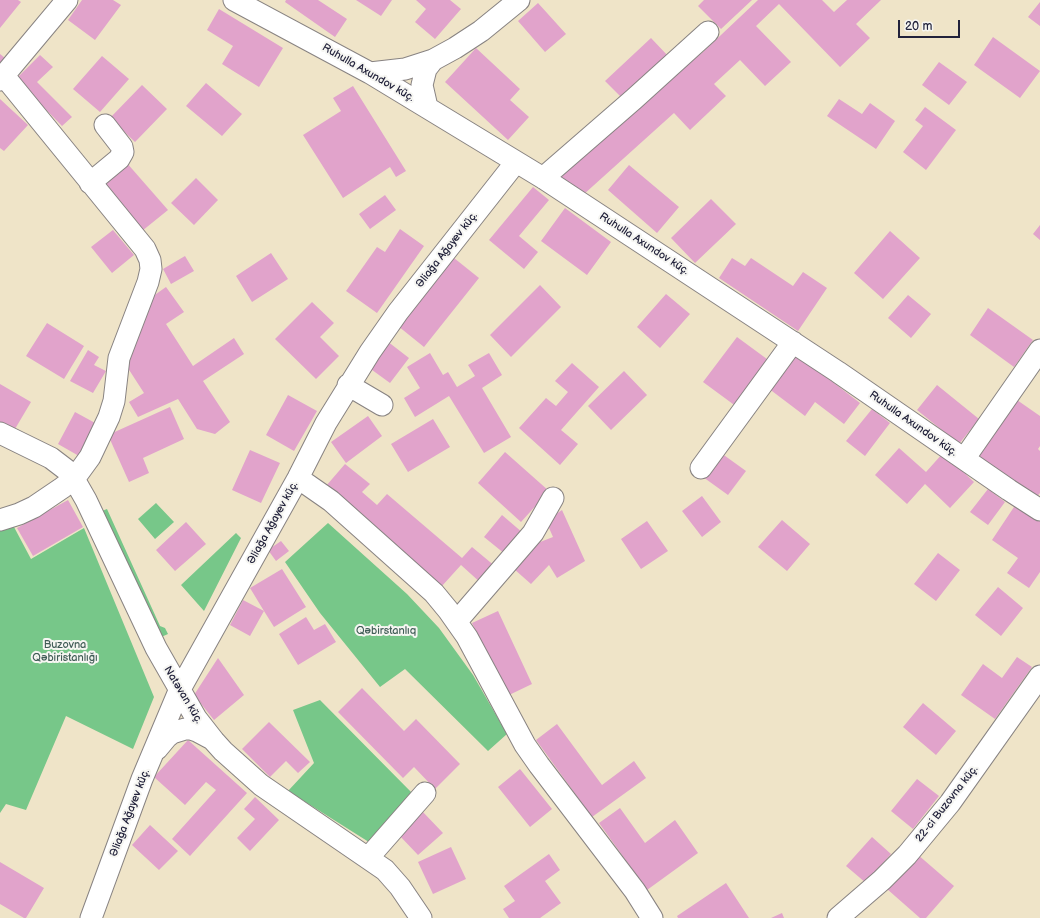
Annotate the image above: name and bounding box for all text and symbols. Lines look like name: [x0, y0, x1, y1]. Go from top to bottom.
scale bar: [900, 12, 962, 38]
text: 20 m: [905, 19, 932, 34]
street label: Ruhulla Axundov küç.: [320, 41, 416, 105]
street label: Əliağa Ağayev küç.: [413, 209, 481, 291]
street label: Ruhulla Axundov küç.: [597, 210, 691, 278]
street label: Ruhulla Axundov küç.: [866, 389, 960, 459]
street label: Əliağa Ağayev küç.: [245, 479, 301, 567]
park label: Qəbirstanlıq: [356, 624, 416, 638]
park label: Buzovna Qəbiristanlığı: [32, 638, 98, 664]
street label: Natəvan küç.: [161, 664, 205, 726]
street label: 22-ci Buzovna küç.: [913, 763, 981, 845]
street label: Əliağa Ağayev küç.: [107, 767, 153, 859]

